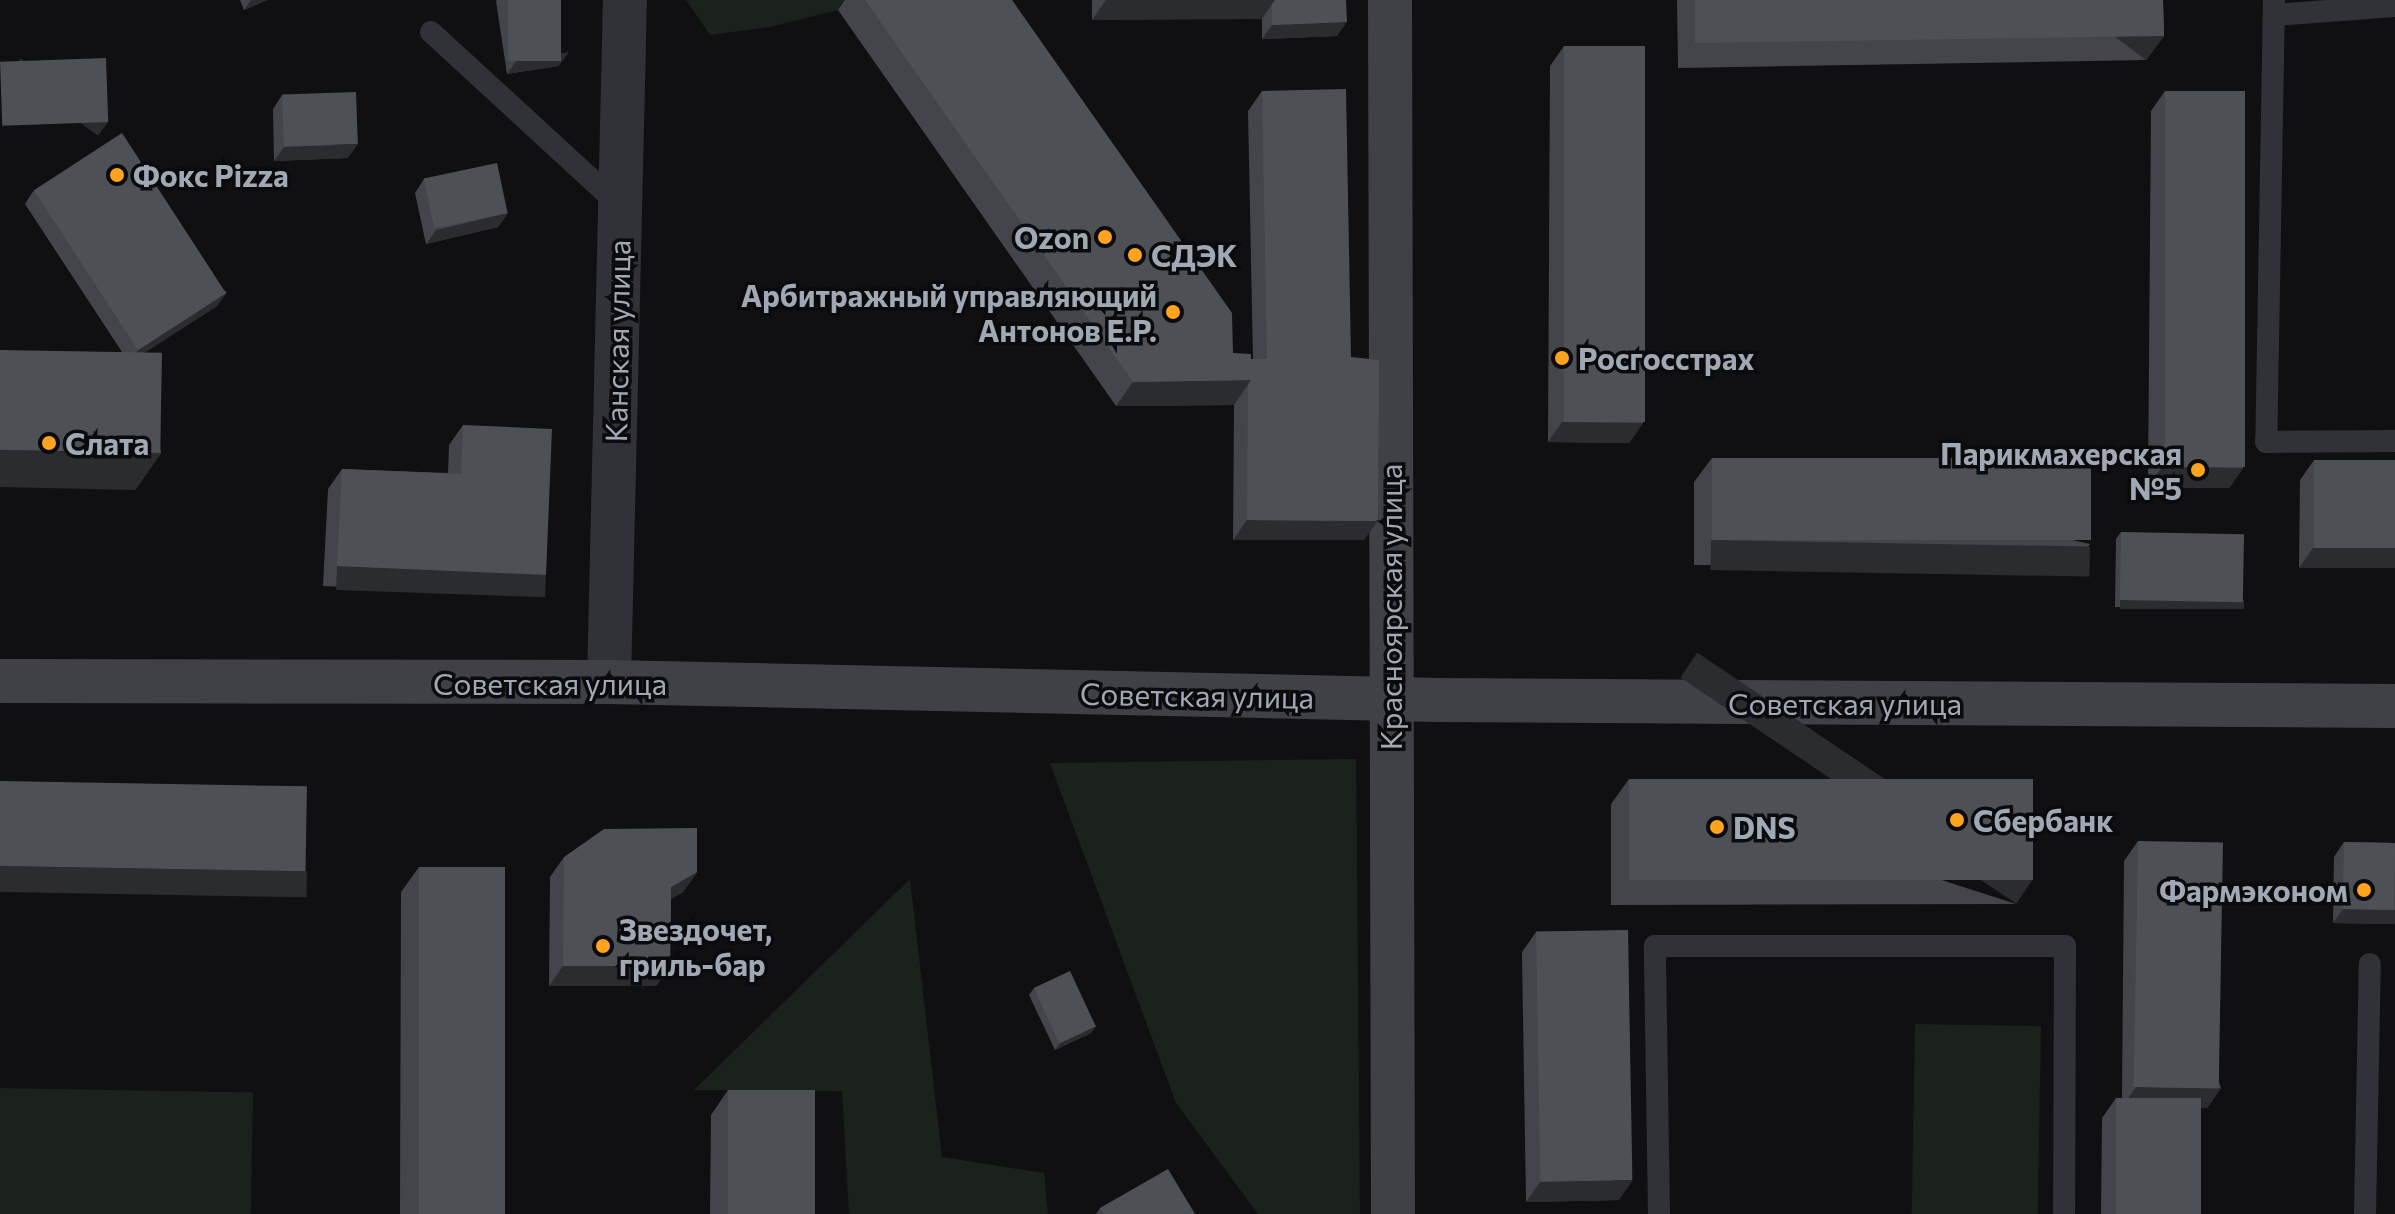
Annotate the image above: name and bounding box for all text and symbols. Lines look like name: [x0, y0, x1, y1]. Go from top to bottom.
place label: Фокс Pizza: [133, 157, 289, 193]
marker: Фокс Pizza: [108, 166, 126, 184]
place label: Ozon: [1014, 219, 1089, 255]
marker: Ozon: [1096, 228, 1114, 246]
place label: СДЭК: [1151, 237, 1237, 273]
street label: Канская улица: [597, 239, 637, 443]
marker: СДЭК: [1126, 246, 1144, 264]
place label: Арбитражный управляющий Антонов Е.Р.: [741, 277, 1157, 348]
marker: Арбитражный управляющий Антонов Е.Р.: [1164, 303, 1182, 321]
place label: Росгосстрах: [1578, 340, 1754, 376]
marker: Росгосстрах: [1553, 349, 1571, 367]
place label: Слата: [65, 425, 149, 461]
marker: Слата: [40, 434, 58, 452]
place label: Парикмахерская №5: [1940, 435, 2182, 506]
marker: Парикмахерская №5: [2189, 461, 2207, 479]
street label: Красноярская улица: [1372, 464, 1408, 750]
street label: Советская улица: [433, 665, 667, 701]
street label: Советская улица: [1080, 675, 1314, 715]
street label: Советская улица: [1728, 685, 1962, 721]
place label: Сбербанк: [1973, 802, 2113, 838]
place label: DNS: [1733, 809, 1796, 845]
marker: Сбербанк: [1948, 811, 1966, 829]
marker: DNS: [1708, 818, 1726, 836]
place label: Фармэконом: [2159, 872, 2348, 908]
marker: Фармэконом: [2355, 881, 2373, 899]
place label: Звездочет, гриль-бар: [619, 911, 772, 982]
marker: Звездочет, гриль-бар: [594, 937, 612, 955]

